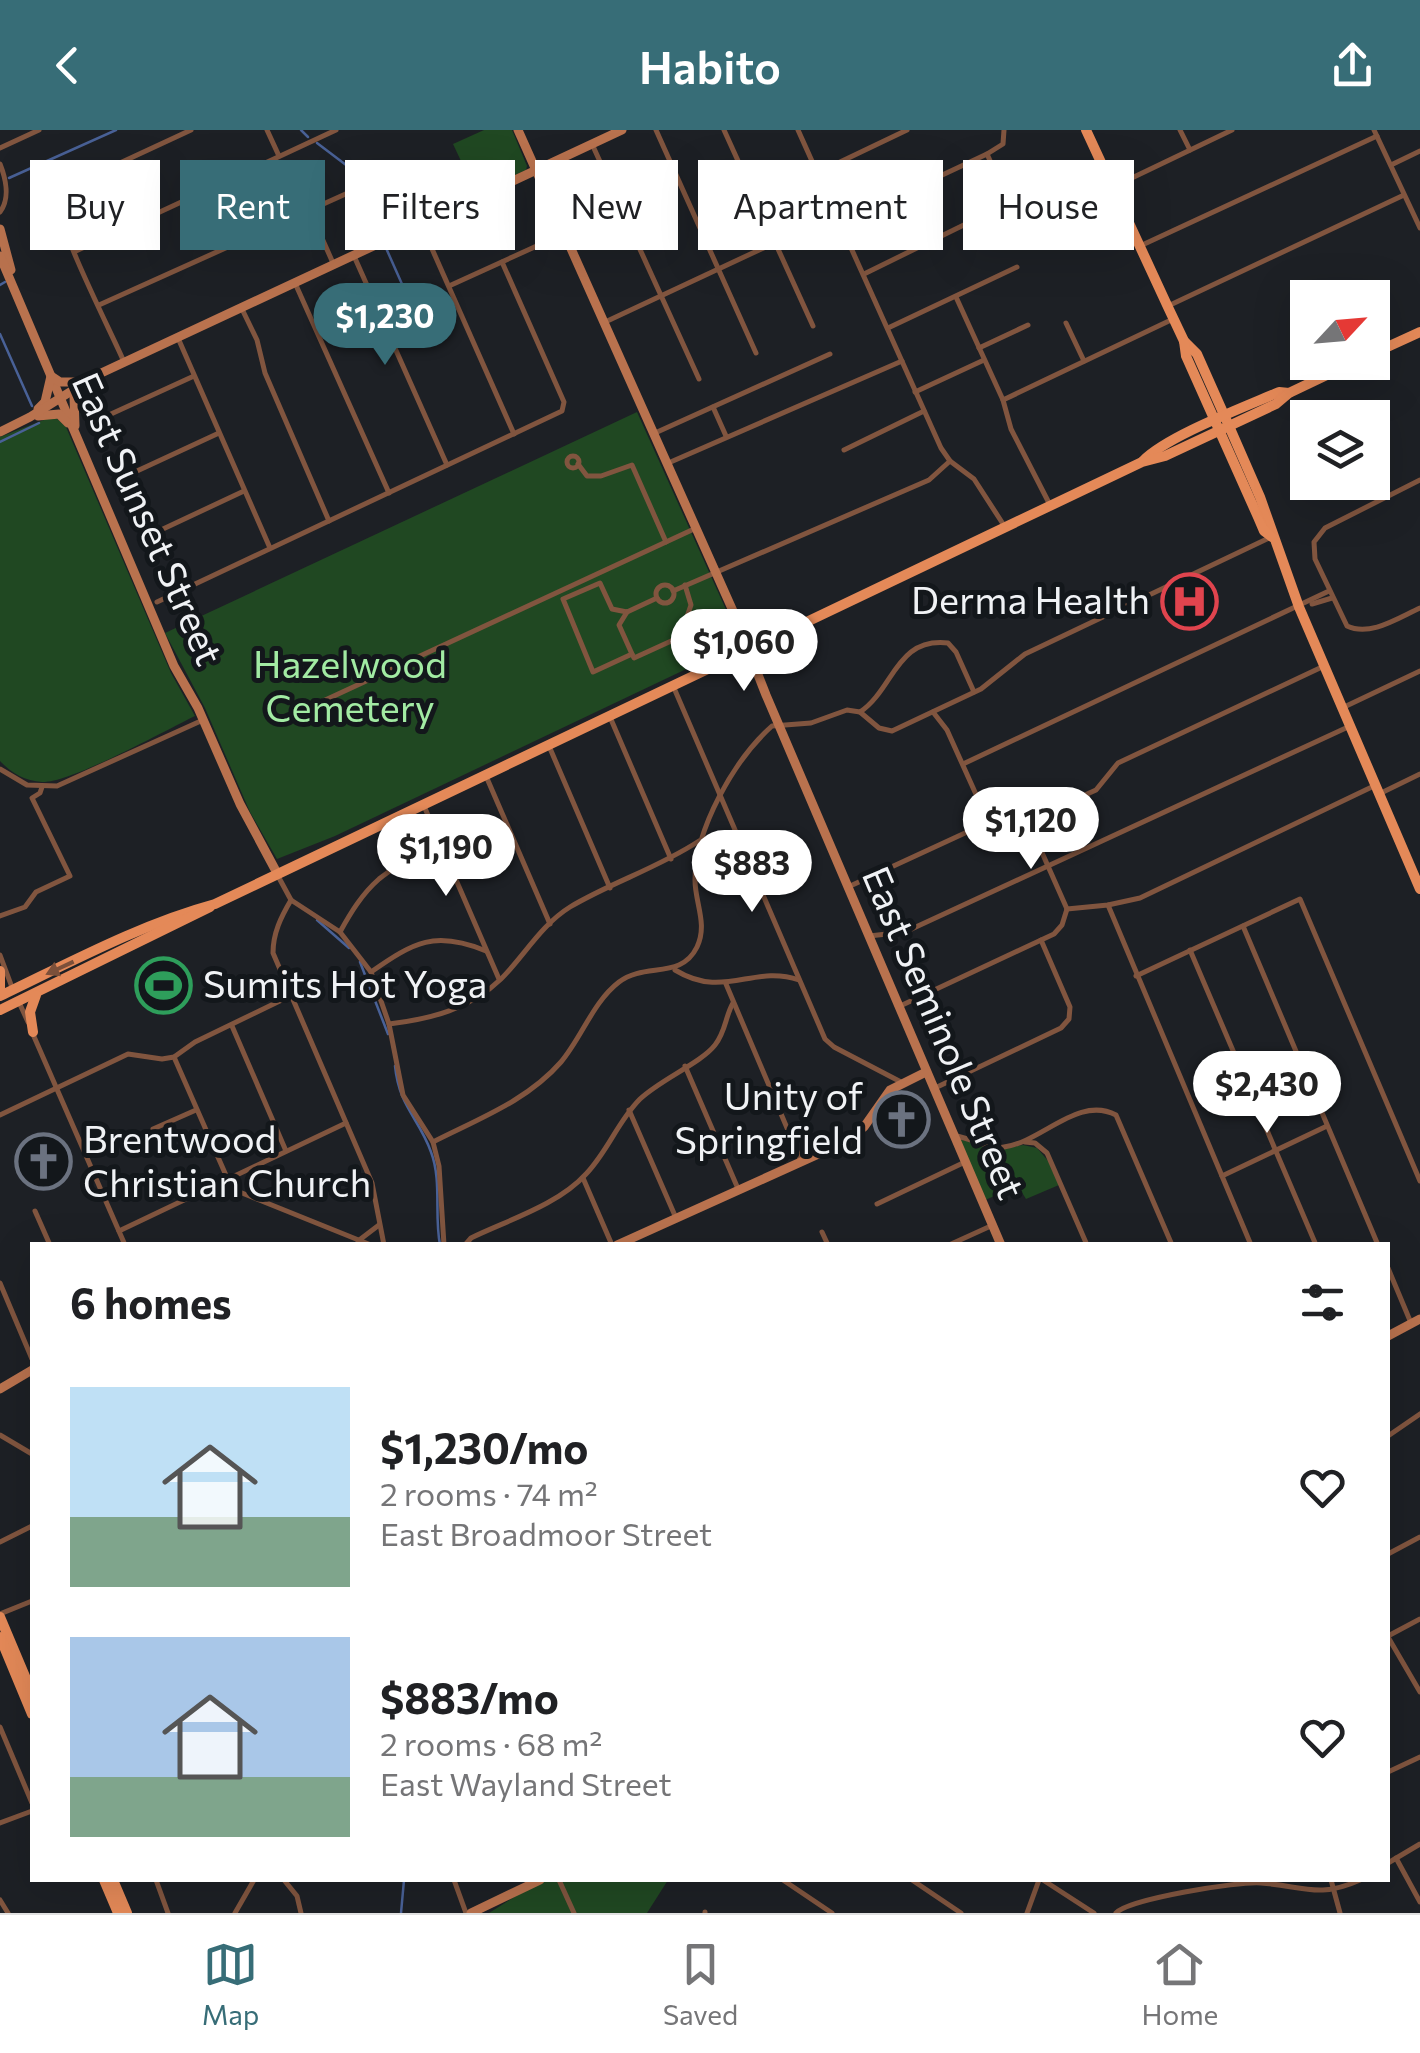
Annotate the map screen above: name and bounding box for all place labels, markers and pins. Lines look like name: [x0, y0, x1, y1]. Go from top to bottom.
pin: $1,230: [304, 283, 466, 368]
hospital icon: Derma Health: [1159, 571, 1219, 631]
place label: Derma Health: [911, 575, 1150, 622]
pin: $1,060: [663, 609, 825, 694]
pin: $1,120: [950, 787, 1112, 872]
pin: $1,190: [365, 814, 527, 899]
pin: $883: [693, 830, 811, 915]
sports icon: Sumits Hot Yoga: [134, 955, 194, 1015]
place label: Sumits Hot Yoga: [203, 959, 488, 1006]
pin: $2,430: [1186, 1051, 1348, 1136]
place label: Unity of Springfield: [675, 1071, 863, 1162]
church icon: Unity of Springfield: [872, 1089, 932, 1149]
place label: Brentwood Christian Church: [83, 1114, 371, 1205]
church icon: Brentwood Christian Church: [14, 1132, 74, 1192]

